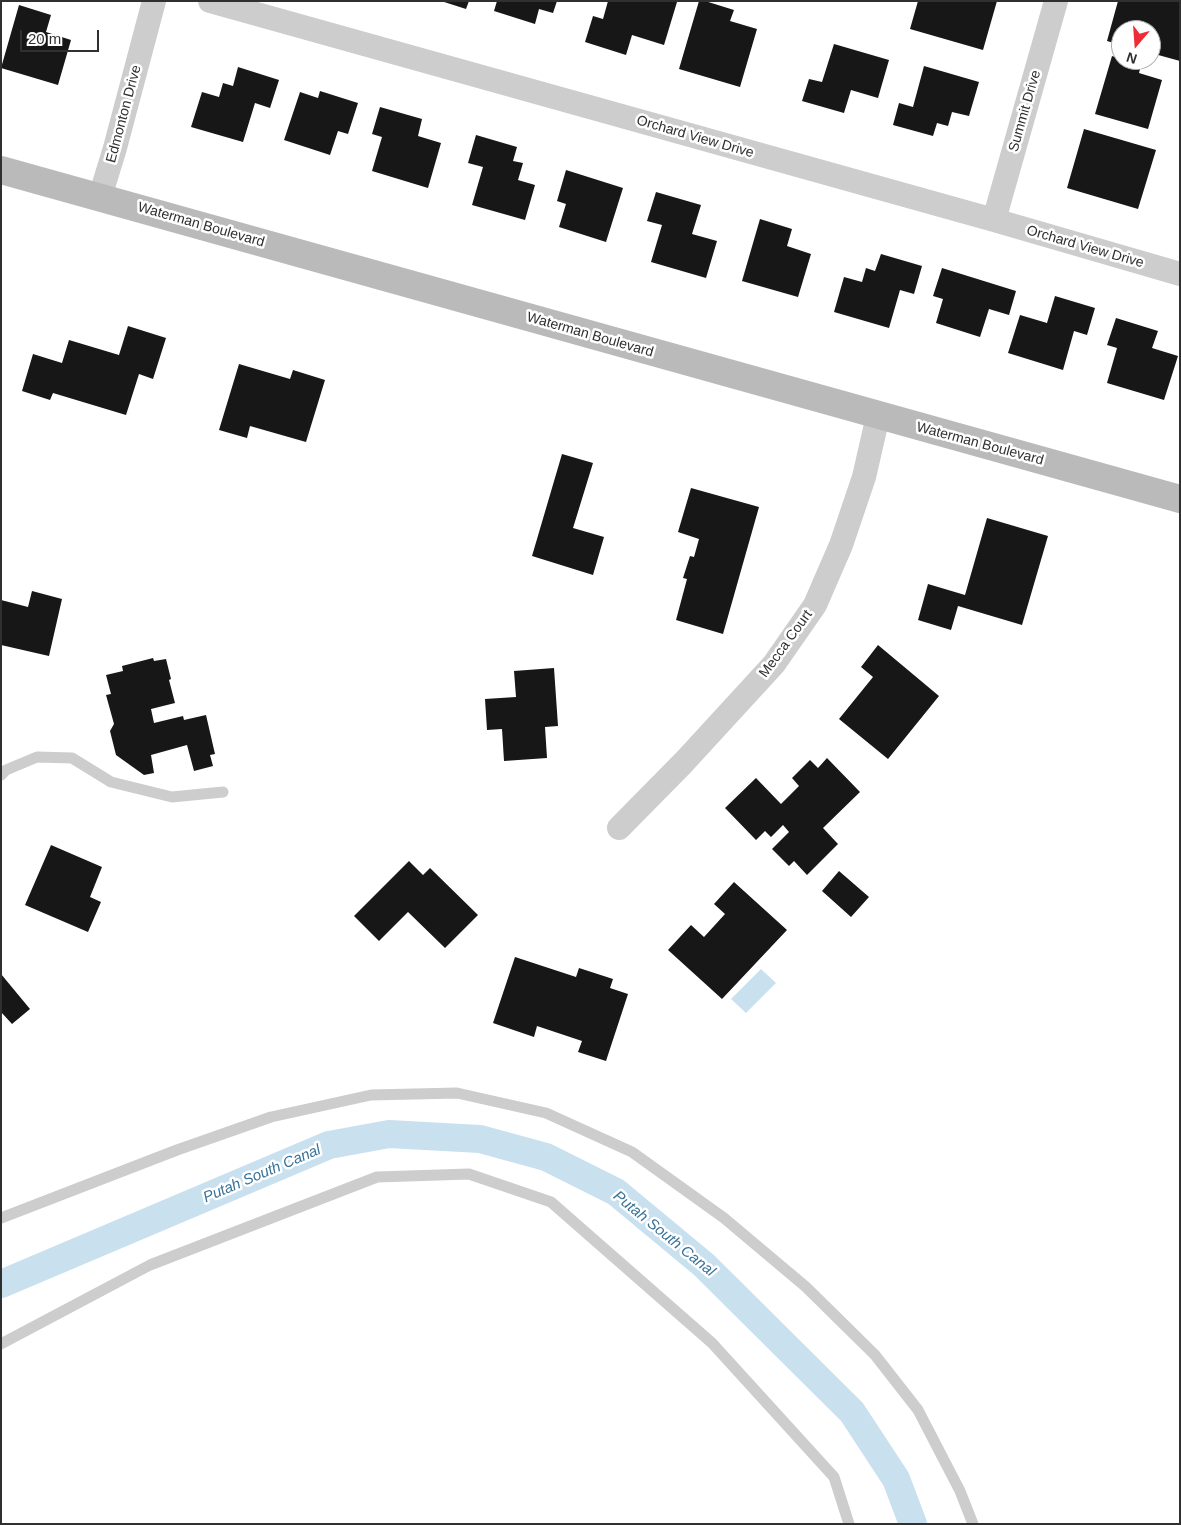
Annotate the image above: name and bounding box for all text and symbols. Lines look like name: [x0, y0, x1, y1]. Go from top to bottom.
scale bar: [22, 20, 101, 52]
north arrow: [1111, 20, 1161, 70]
text: 20 m: [28, 30, 61, 47]
text: N: [1124, 49, 1139, 67]
street label: Edmonton Drive: [103, 63, 145, 165]
street label: Summit Drive: [1005, 68, 1045, 154]
street label: Orchard View Drive: [634, 112, 756, 162]
street label: Waterman Boulevard: [136, 199, 266, 251]
street label: Orchard View Drive: [1024, 222, 1146, 272]
street label: Waterman Boulevard: [525, 309, 655, 361]
street label: Waterman Boulevard: [915, 419, 1045, 469]
street label: Mecca Court: [756, 607, 816, 681]
water label: Putah South Canal: [201, 1141, 323, 1207]
water label: Putah South Canal: [609, 1187, 719, 1281]

